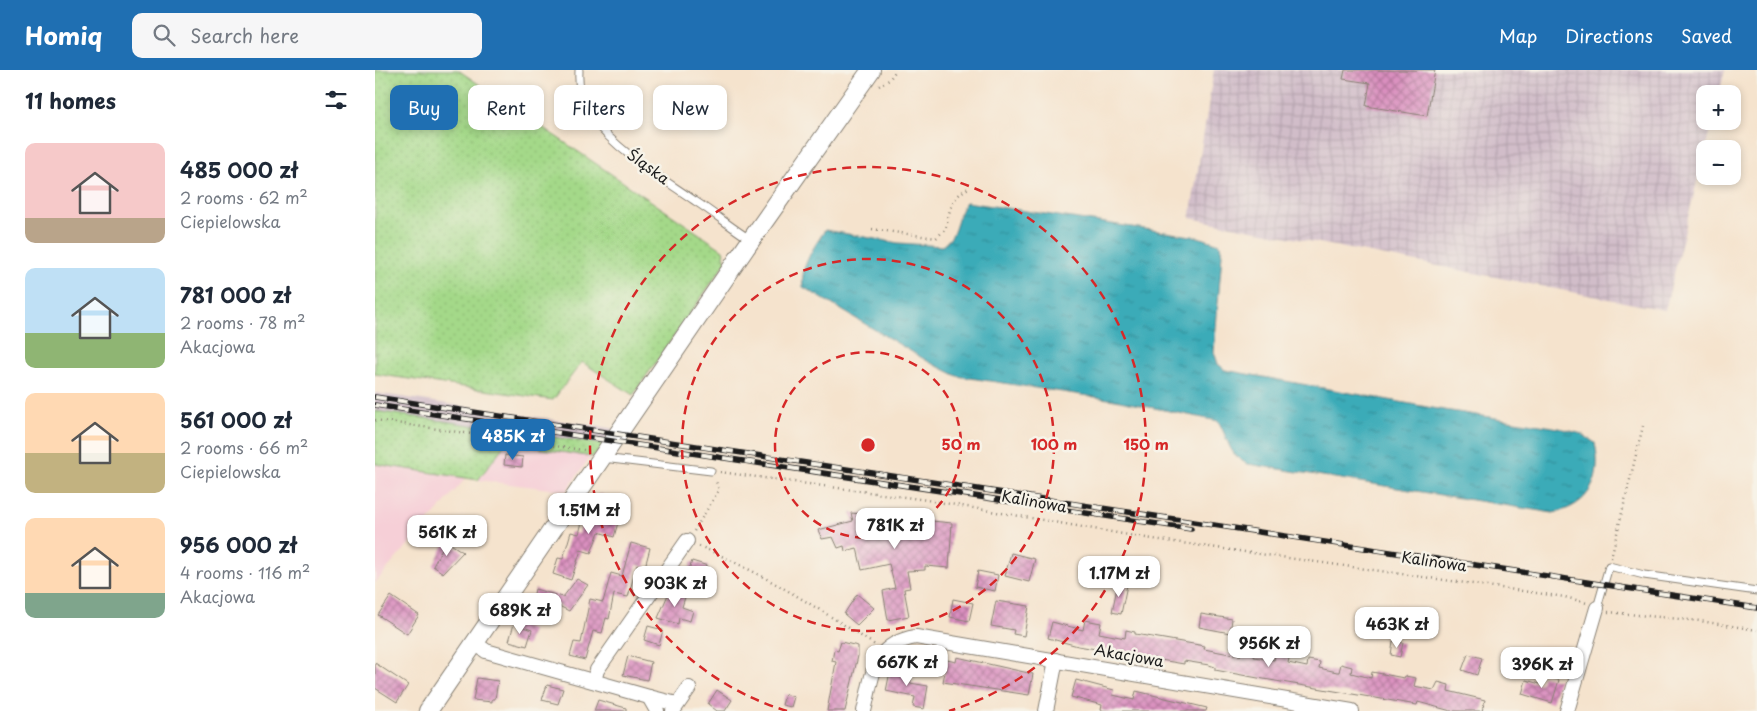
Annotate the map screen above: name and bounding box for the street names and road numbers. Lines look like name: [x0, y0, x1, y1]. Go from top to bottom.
street label: Śląska: [623, 142, 676, 190]
street label: Kalinowa: [1000, 483, 1069, 518]
street label: Kalinowa: [1400, 545, 1469, 577]
street label: Akacjowa: [1093, 637, 1166, 672]

